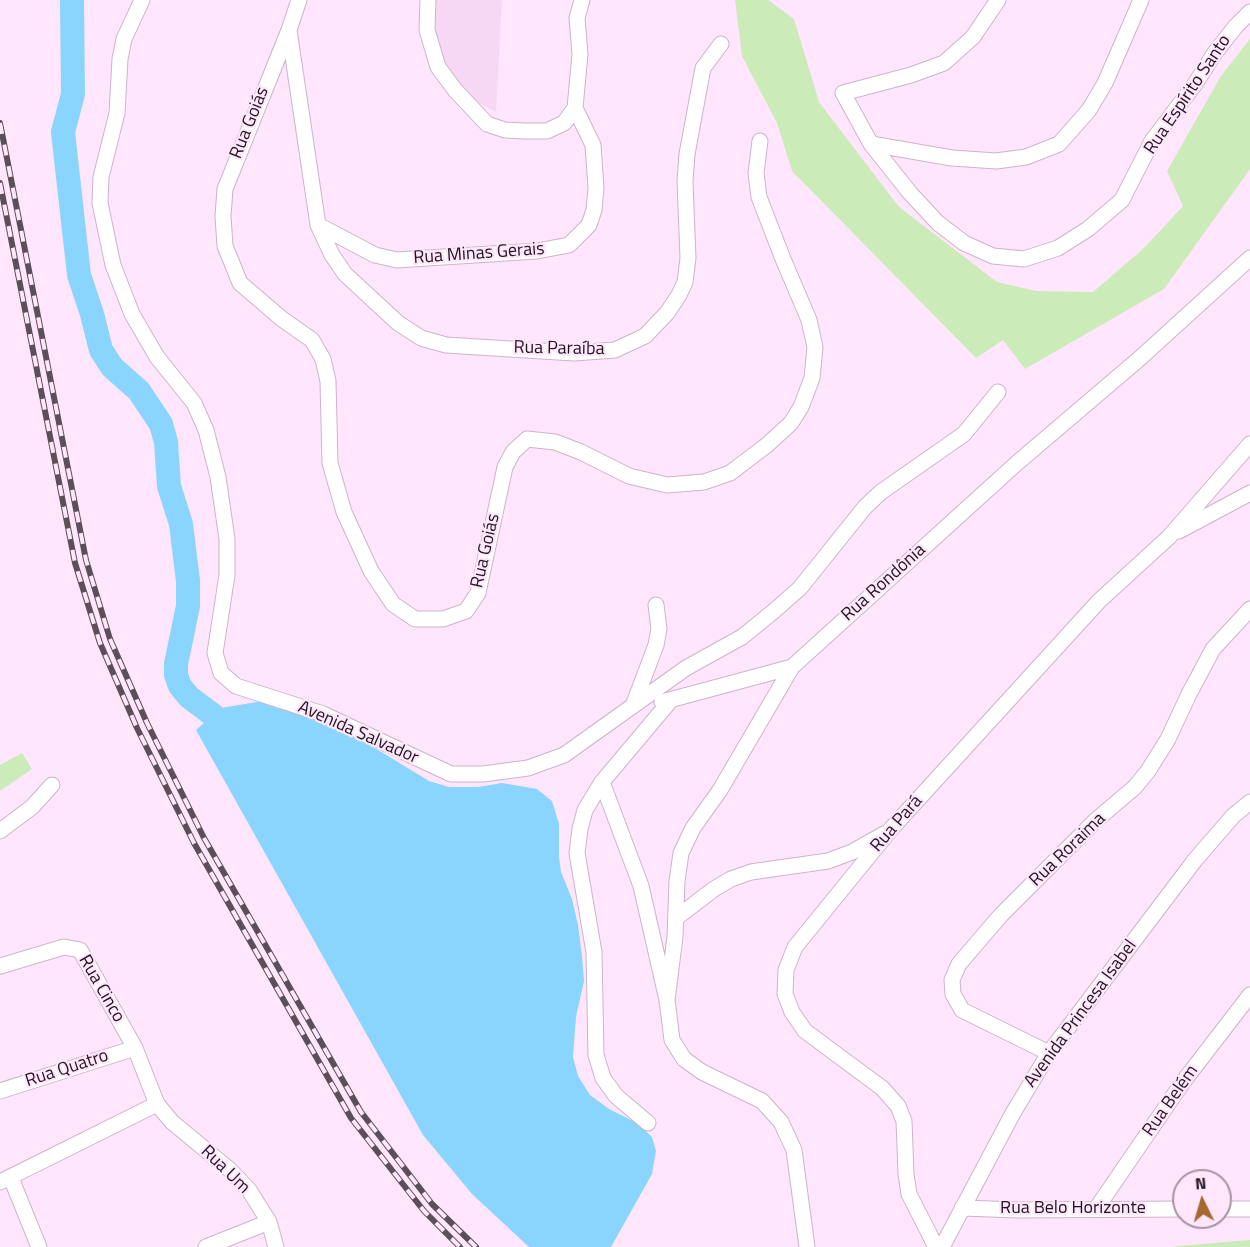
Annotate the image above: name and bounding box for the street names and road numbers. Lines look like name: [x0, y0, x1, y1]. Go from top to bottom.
street label: Rua Espírito Santo: [1140, 31, 1236, 159]
street label: Rua Goiás: [226, 84, 274, 162]
street label: Rua Minas Gerais: [413, 239, 545, 269]
street label: Rua Paraíba: [513, 337, 605, 361]
street label: Rua Goiás: [467, 512, 505, 590]
street label: Rua Rondônia: [838, 540, 930, 626]
street label: Avenida Salvador: [294, 697, 422, 769]
street label: Rua Pará: [866, 791, 928, 857]
street label: Rua Roraima: [1026, 808, 1110, 892]
street label: Avenida Princesa Isabel: [1020, 936, 1142, 1092]
street label: Rua Cinco: [73, 951, 129, 1027]
street label: Rua Quatro: [23, 1045, 111, 1093]
street label: Rua Belém: [1139, 1061, 1203, 1141]
street label: Rua Um: [196, 1141, 254, 1199]
street label: Rua Belo Horizonte: [1000, 1198, 1146, 1220]

